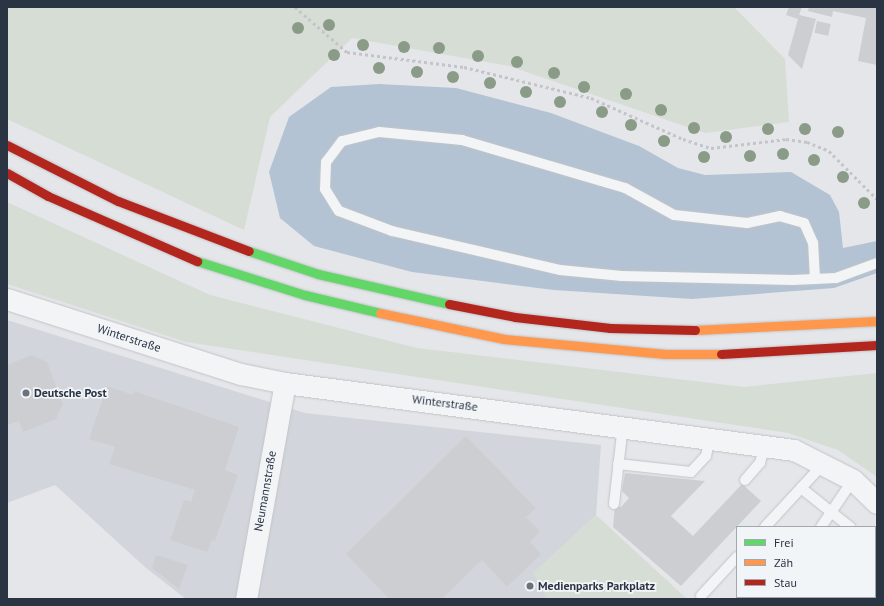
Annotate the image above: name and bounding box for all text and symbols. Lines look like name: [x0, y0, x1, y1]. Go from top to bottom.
street label: Winterstraße: [95, 321, 163, 355]
place label: Deutsche Post: [34, 386, 107, 400]
marker: Deutsche Post: [21, 388, 31, 398]
street label: Winterstraße: [411, 392, 479, 414]
street label: Neumannstraße: [251, 449, 279, 533]
legend: [736, 526, 876, 598]
text: Frei: [774, 535, 794, 550]
text: Zäh: [774, 555, 793, 570]
text: Stau: [774, 575, 797, 590]
place label: Medienparks Parkplatz: [538, 579, 655, 593]
marker: Medienparks Parkplatz: [525, 581, 535, 591]

